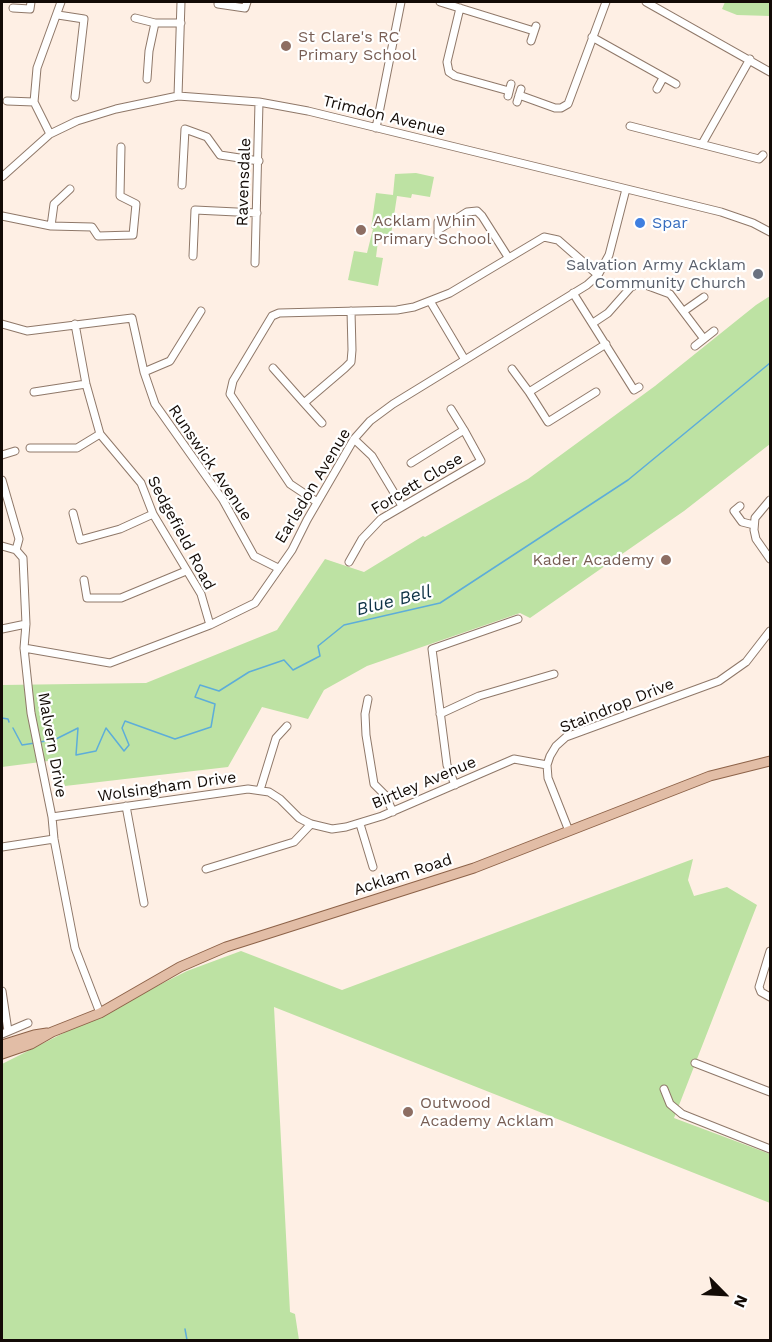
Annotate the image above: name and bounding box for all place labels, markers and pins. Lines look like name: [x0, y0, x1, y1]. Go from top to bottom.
place label: St Clare's RC Primary School: [298, 27, 416, 65]
marker: St Clare's RC Primary School: [279, 39, 293, 53]
place label: Acklam Whin Primary School: [373, 211, 491, 249]
place label: Spar: [652, 213, 688, 233]
marker: Spar: [633, 216, 647, 230]
marker: Acklam Whin Primary School: [354, 223, 368, 237]
place label: Salvation Army Acklam Community Church: [566, 255, 746, 293]
marker: Salvation Army Acklam Community Church: [751, 267, 765, 281]
place label: Kader Academy: [532, 550, 654, 570]
marker: Kader Academy: [659, 553, 673, 567]
place label: Outwood Academy Acklam: [420, 1093, 554, 1131]
marker: Outwood Academy Acklam: [401, 1105, 415, 1119]

